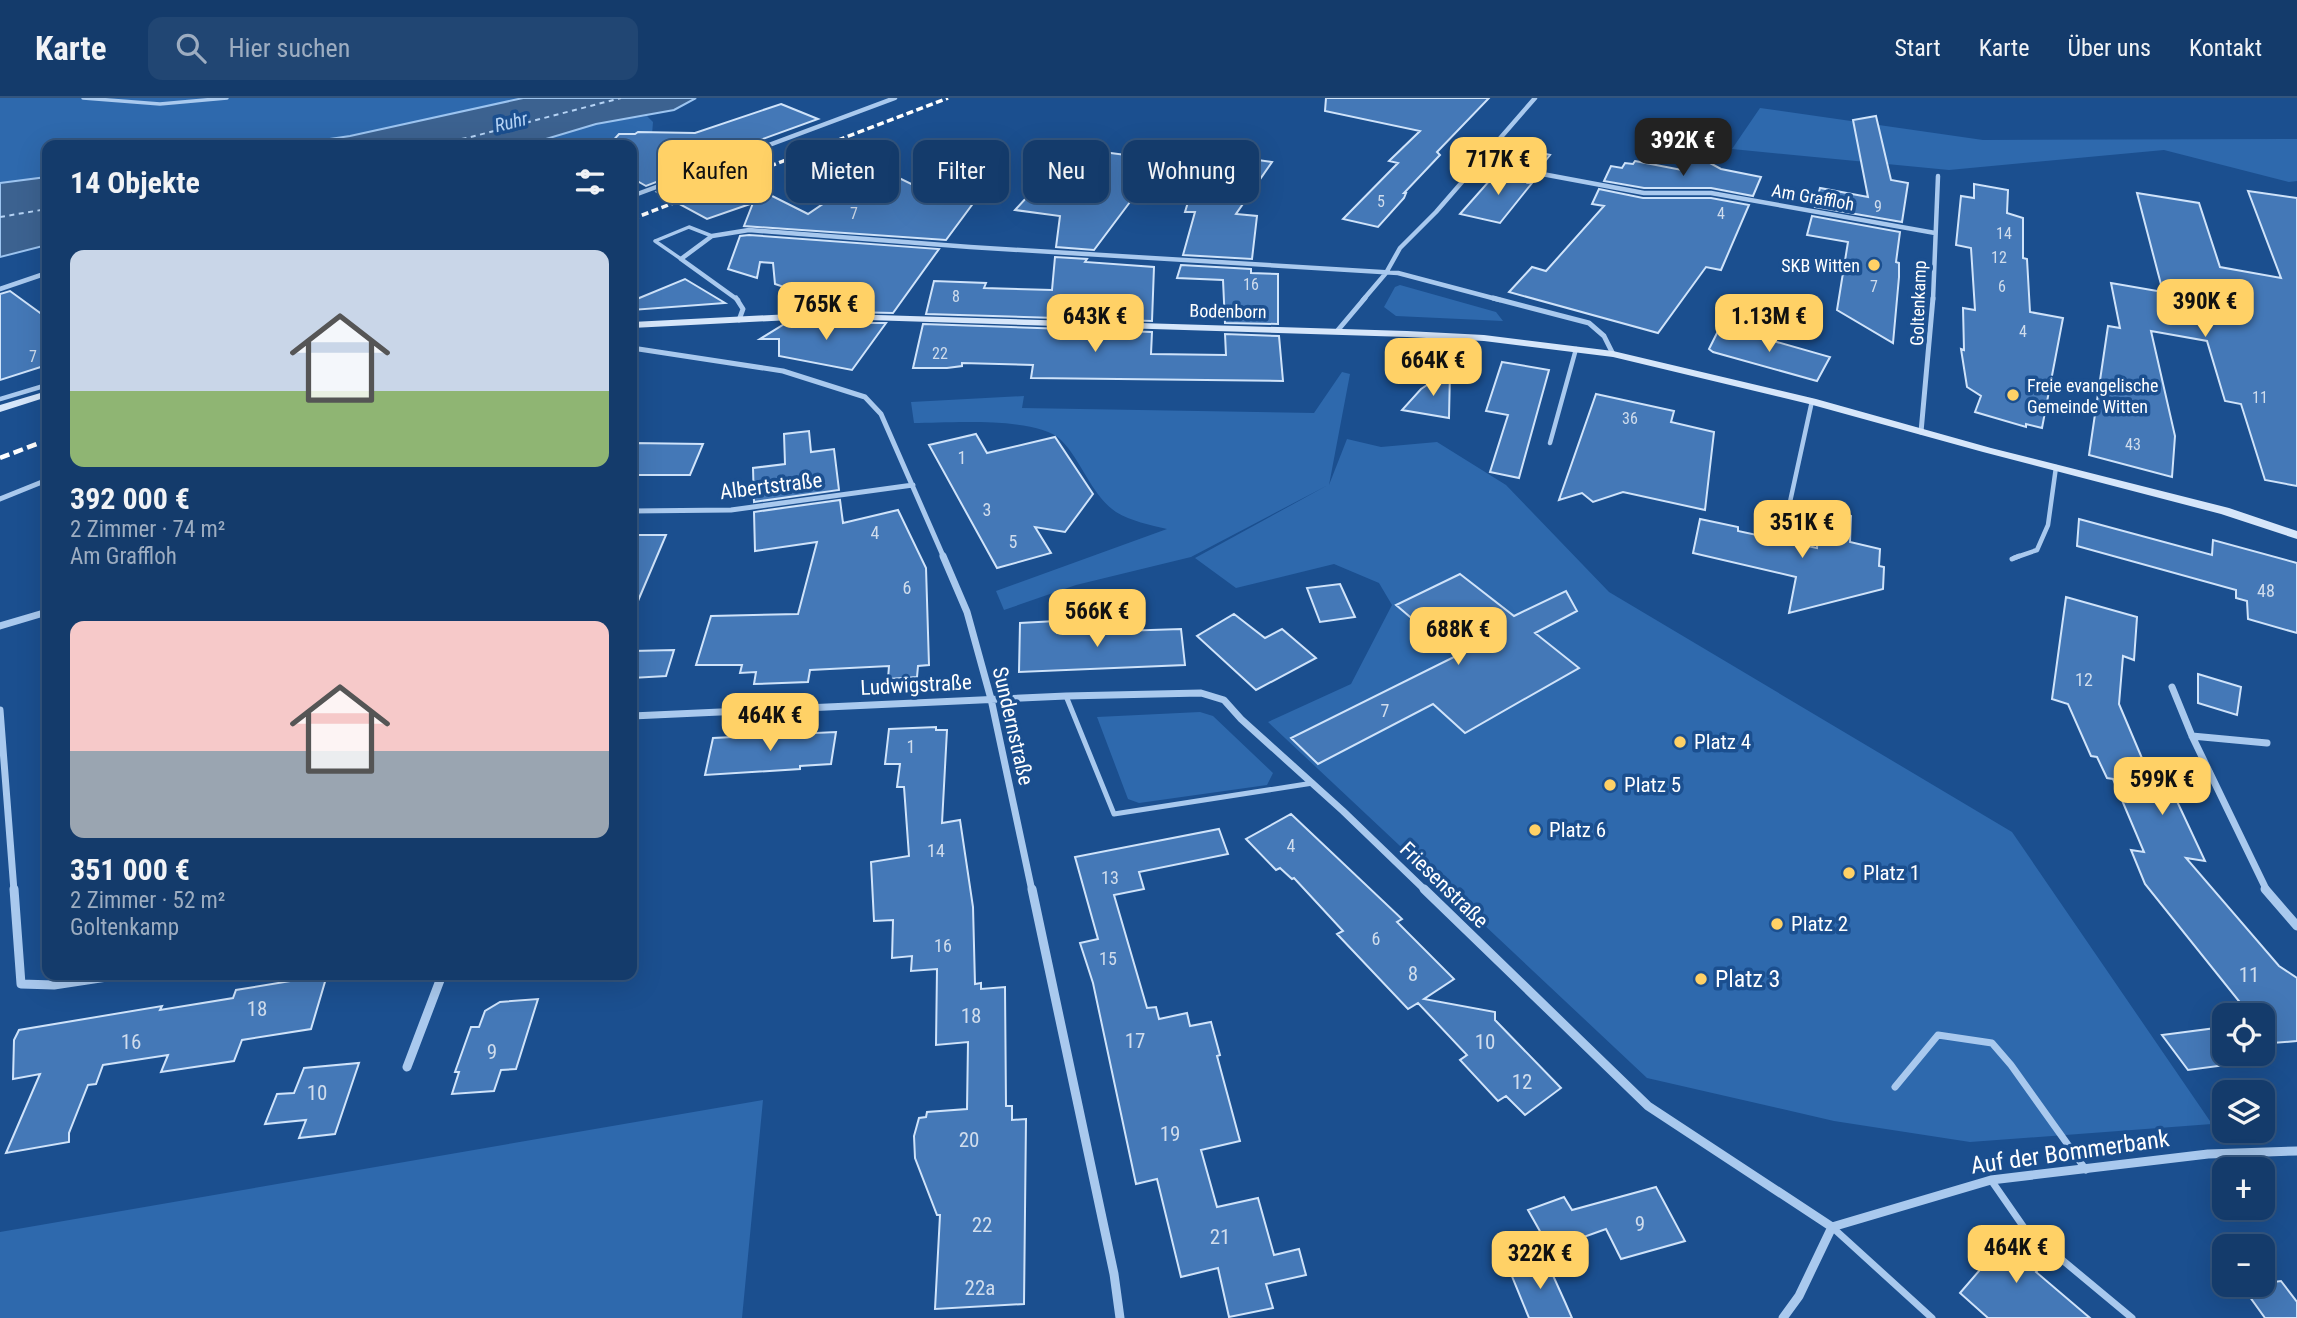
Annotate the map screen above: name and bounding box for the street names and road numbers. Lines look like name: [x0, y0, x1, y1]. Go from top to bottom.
street label: Am Graffloh: [1770, 179, 1856, 215]
street label: Goltenkamp: [1906, 260, 1930, 346]
street label: Bodenborn: [1189, 300, 1267, 322]
street label: Albertstraße: [718, 468, 824, 504]
street label: Sundernstraße: [988, 664, 1038, 788]
street label: Ludwigstraße: [860, 670, 972, 700]
street label: Friesenstraße: [1395, 837, 1493, 933]
street label: Auf der Bommerbank: [1969, 1124, 2171, 1180]

